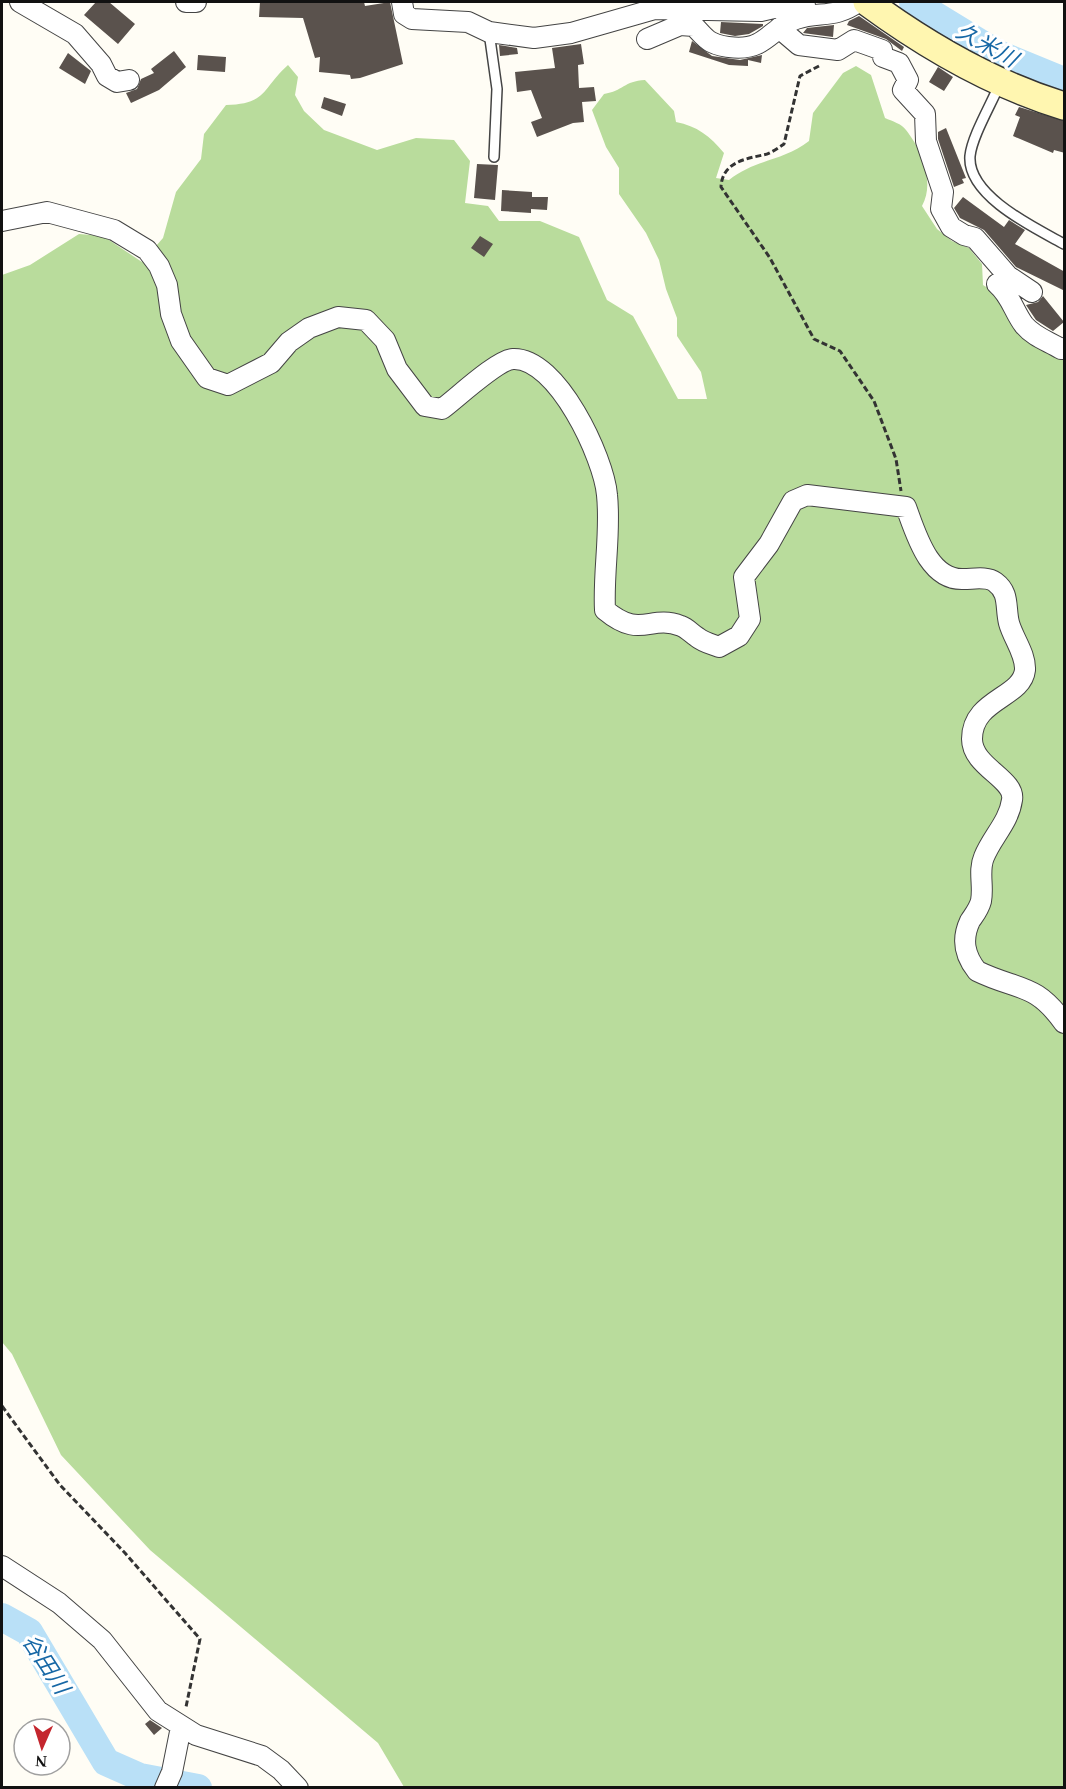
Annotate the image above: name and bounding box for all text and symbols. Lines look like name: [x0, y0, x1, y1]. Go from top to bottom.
water label: 久米川: [952, 18, 1024, 73]
water label: 谷田川: [18, 1630, 76, 1700]
north arrow: [12, 1717, 72, 1777]
text: N: [35, 1753, 47, 1770]

